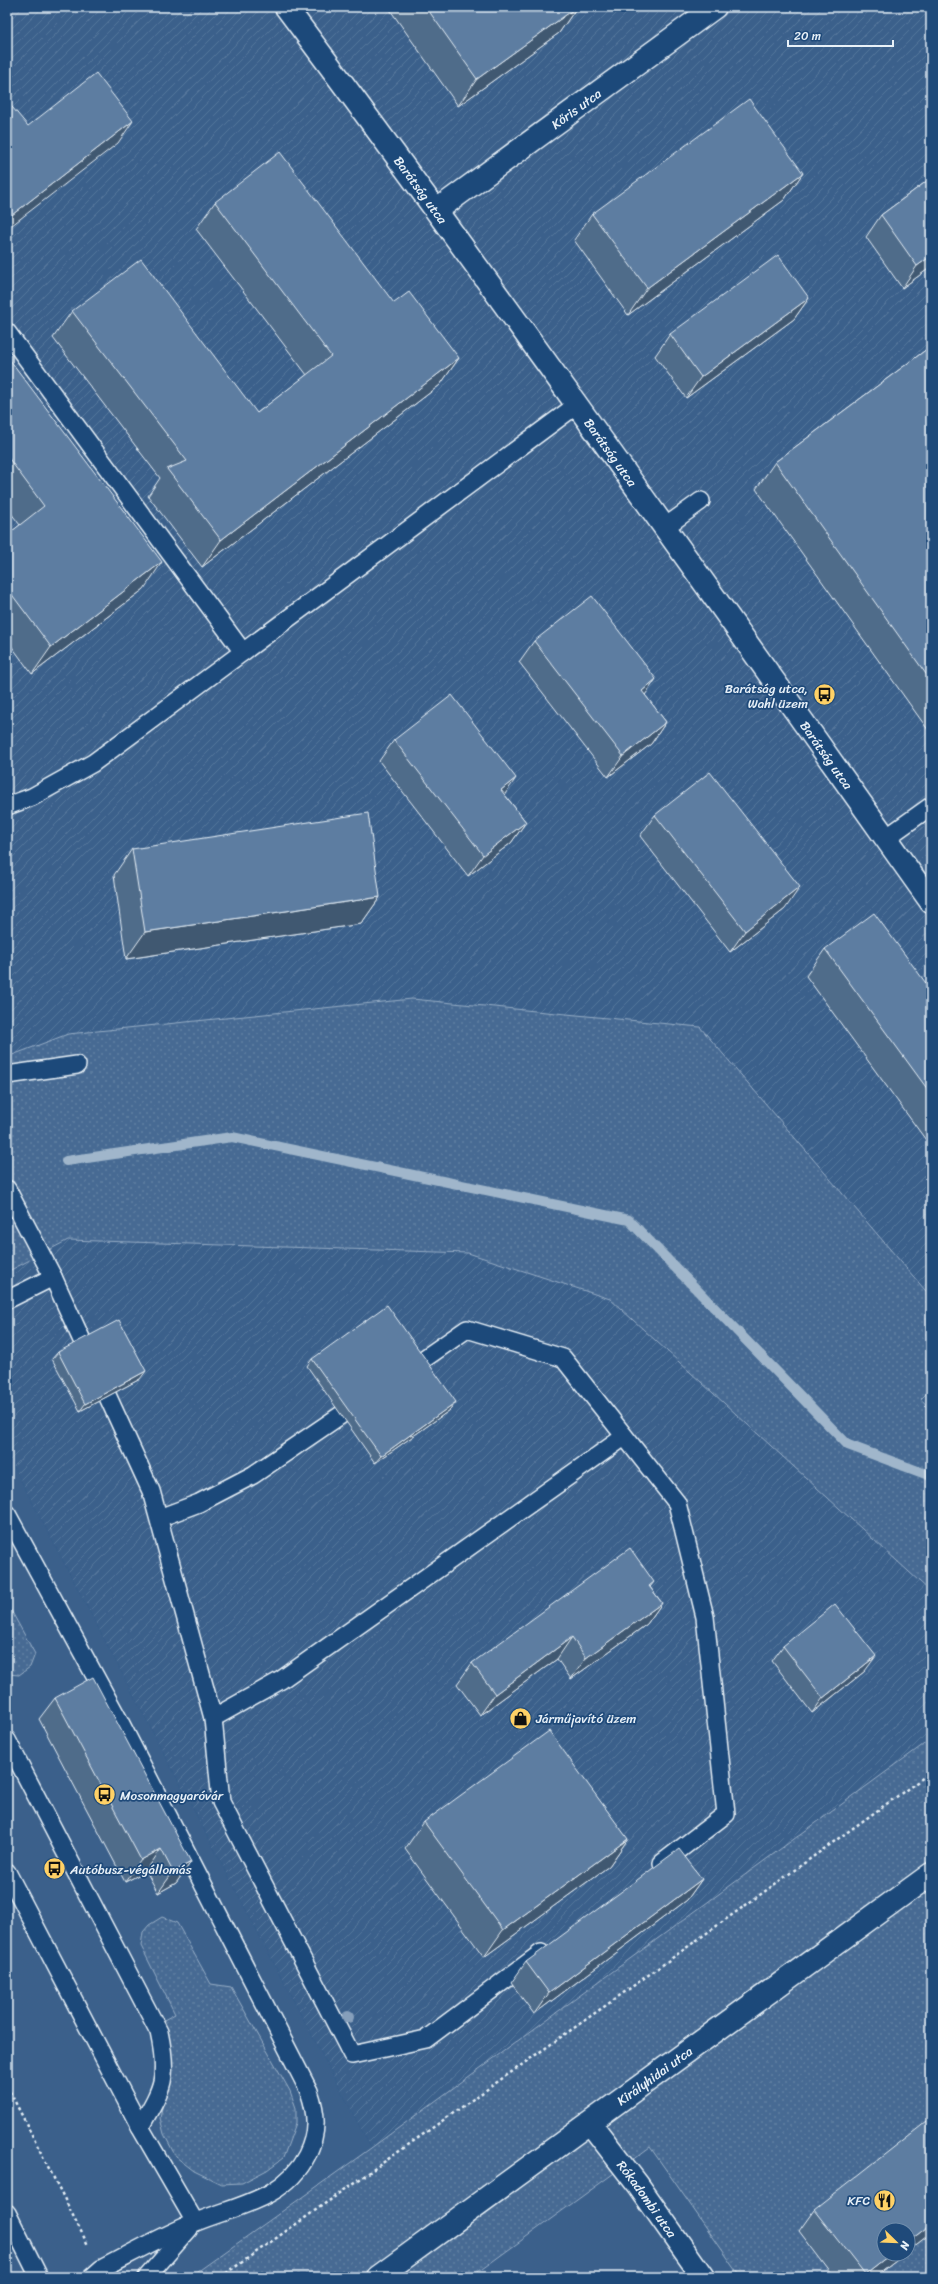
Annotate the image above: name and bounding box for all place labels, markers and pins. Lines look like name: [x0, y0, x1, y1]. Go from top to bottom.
place label: Barátság utca, Wahl üzem: [725, 677, 808, 715]
bus stop icon: Barátság utca, Wahl üzem: [811, 682, 837, 708]
shop icon: Járműjavító üzem: [508, 1705, 534, 1731]
place label: Járműjavító üzem: [535, 1707, 636, 1730]
bus stop icon: Mosonmagyaróvár: [91, 1782, 117, 1808]
place label: Mosonmagyaróvár: [120, 1784, 224, 1807]
bus stop icon: Autóbusz-végállomás: [41, 1856, 67, 1882]
place label: Autóbusz-végállomás: [69, 1858, 193, 1881]
restaurant icon: KFC: [872, 2187, 898, 2213]
place label: KFC: [847, 2189, 870, 2212]

